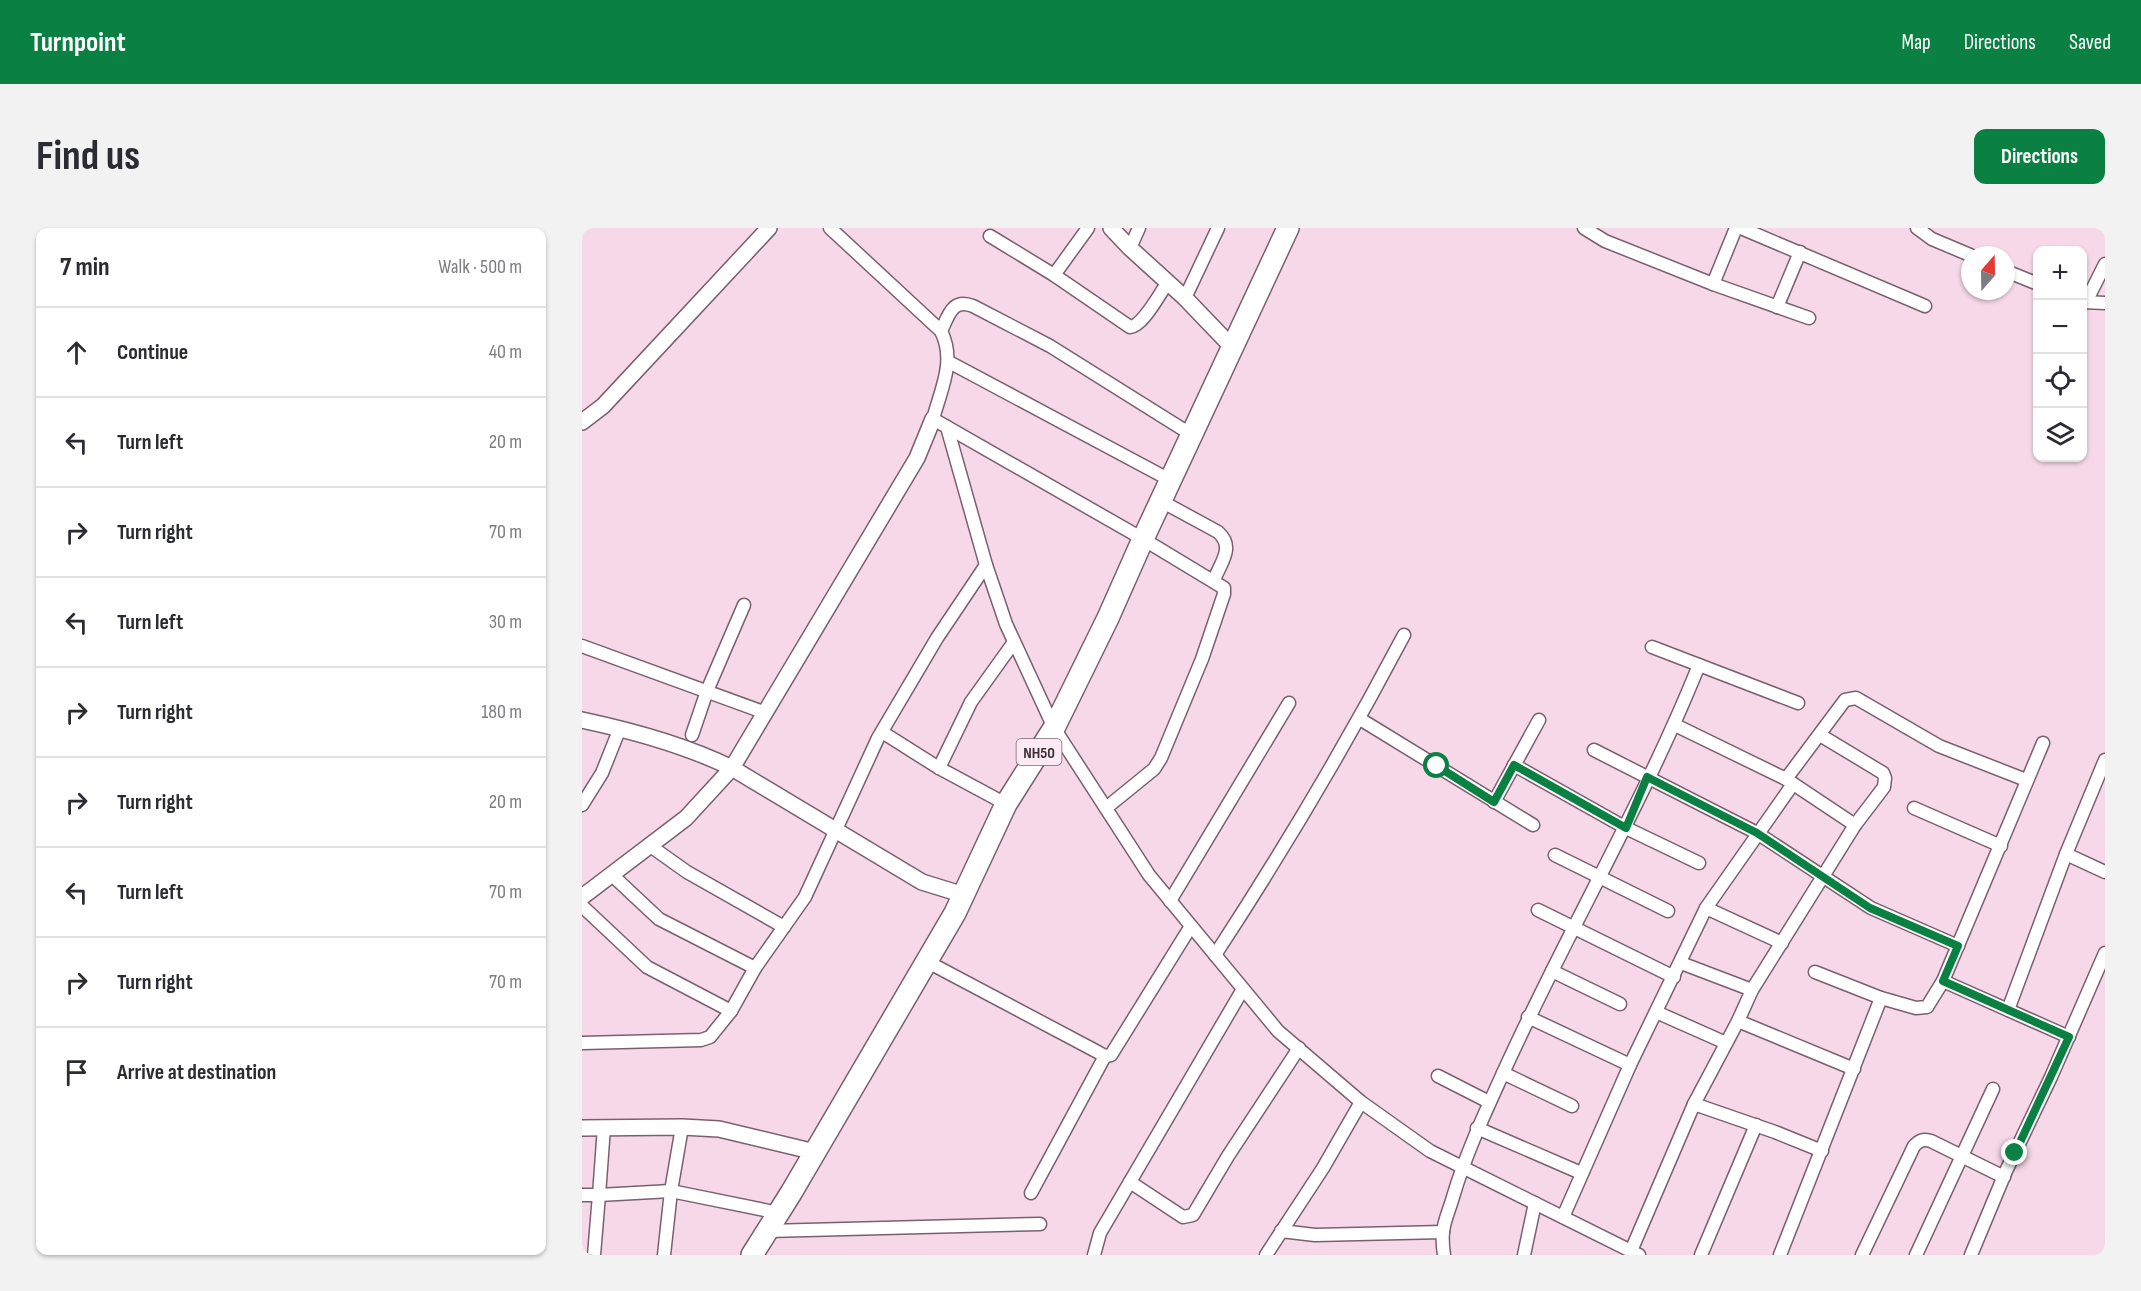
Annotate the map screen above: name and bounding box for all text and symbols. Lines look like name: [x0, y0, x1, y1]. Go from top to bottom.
text: Turnpoint: [30, 26, 126, 59]
text: Map: [1901, 30, 1931, 55]
text: Directions: [1964, 30, 2036, 55]
text: Saved: [2069, 30, 2111, 55]
button: Directions: [1974, 129, 2105, 184]
text: Find us: [36, 131, 140, 182]
north arrow: [1961, 246, 2015, 300]
map controls: [2033, 246, 2087, 462]
button: +: [2033, 246, 2087, 300]
text: 7 min: [60, 252, 109, 283]
text: Walk · 500 m: [438, 255, 522, 279]
button: −: [2033, 300, 2087, 354]
icon: ahead: [60, 336, 93, 369]
text: Continue: [117, 339, 188, 366]
text: 40 m: [489, 340, 522, 364]
button: locate: [2033, 354, 2087, 408]
button: layers: [2033, 408, 2087, 462]
icon: left: [60, 426, 93, 459]
text: Turn left: [117, 429, 183, 456]
text: 20 m: [489, 430, 522, 454]
icon: right: [60, 516, 93, 549]
text: Turn right: [117, 519, 193, 546]
text: 70 m: [489, 520, 522, 544]
icon: left: [60, 606, 93, 639]
text: Turn left: [117, 609, 183, 636]
text: 30 m: [489, 610, 522, 634]
icon: right: [60, 696, 93, 729]
text: Turn right: [117, 699, 193, 726]
text: 180 m: [481, 700, 522, 724]
road number: NH50: [1016, 739, 1062, 765]
route start: [1423, 752, 1449, 778]
icon: right: [60, 786, 93, 819]
text: Turn right: [117, 789, 193, 816]
text: 20 m: [489, 790, 522, 814]
icon: left: [60, 876, 93, 909]
text: Turn left: [117, 879, 183, 906]
text: 70 m: [489, 880, 522, 904]
icon: right: [60, 966, 93, 999]
text: Turn right: [117, 969, 193, 996]
text: 70 m: [489, 970, 522, 994]
icon: arrive: [60, 1056, 93, 1089]
text: Arrive at destination: [117, 1059, 276, 1086]
route end: [2001, 1139, 2027, 1165]

